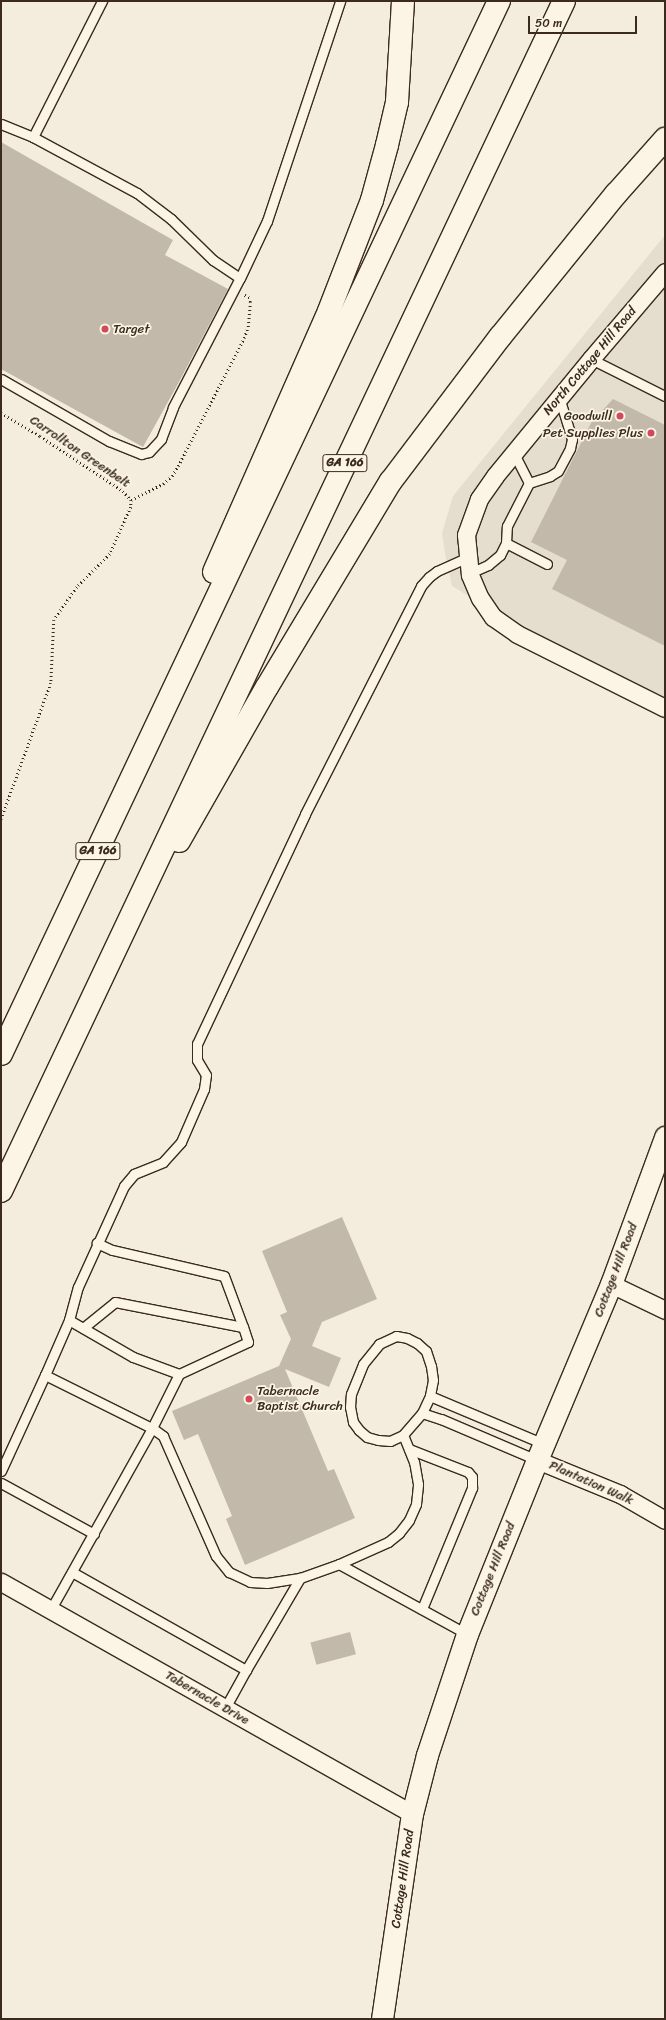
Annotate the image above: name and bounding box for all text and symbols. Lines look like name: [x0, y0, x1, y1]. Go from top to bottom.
scale bar: [530, 8, 639, 34]
text: 50 m: [535, 12, 562, 34]
street label: North Cottage Hill Road: [540, 304, 640, 418]
place label: Target: [113, 321, 149, 337]
marker: Target: [100, 324, 110, 334]
place label: Goodwill: [564, 408, 612, 424]
marker: Goodwill: [615, 411, 625, 421]
street label: Carrollton Greenbelt: [27, 412, 133, 492]
place label: Pet Supplies Plus: [543, 425, 643, 441]
marker: Pet Supplies Plus: [646, 428, 656, 438]
road number: GA 166: [322, 453, 368, 473]
road number: GA 166: [75, 841, 121, 861]
street label: Cottage Hill Road: [591, 1221, 641, 1319]
place label: Tabernacle Baptist Church: [257, 1384, 343, 1415]
marker: Tabernacle Baptist Church: [244, 1394, 254, 1404]
street label: Plantation Walk: [547, 1458, 635, 1508]
street label: Cottage Hill Road: [467, 1520, 519, 1618]
street label: Tabernacle Drive: [162, 1667, 252, 1729]
street label: Cottage Hill Road: [388, 1829, 418, 1929]

